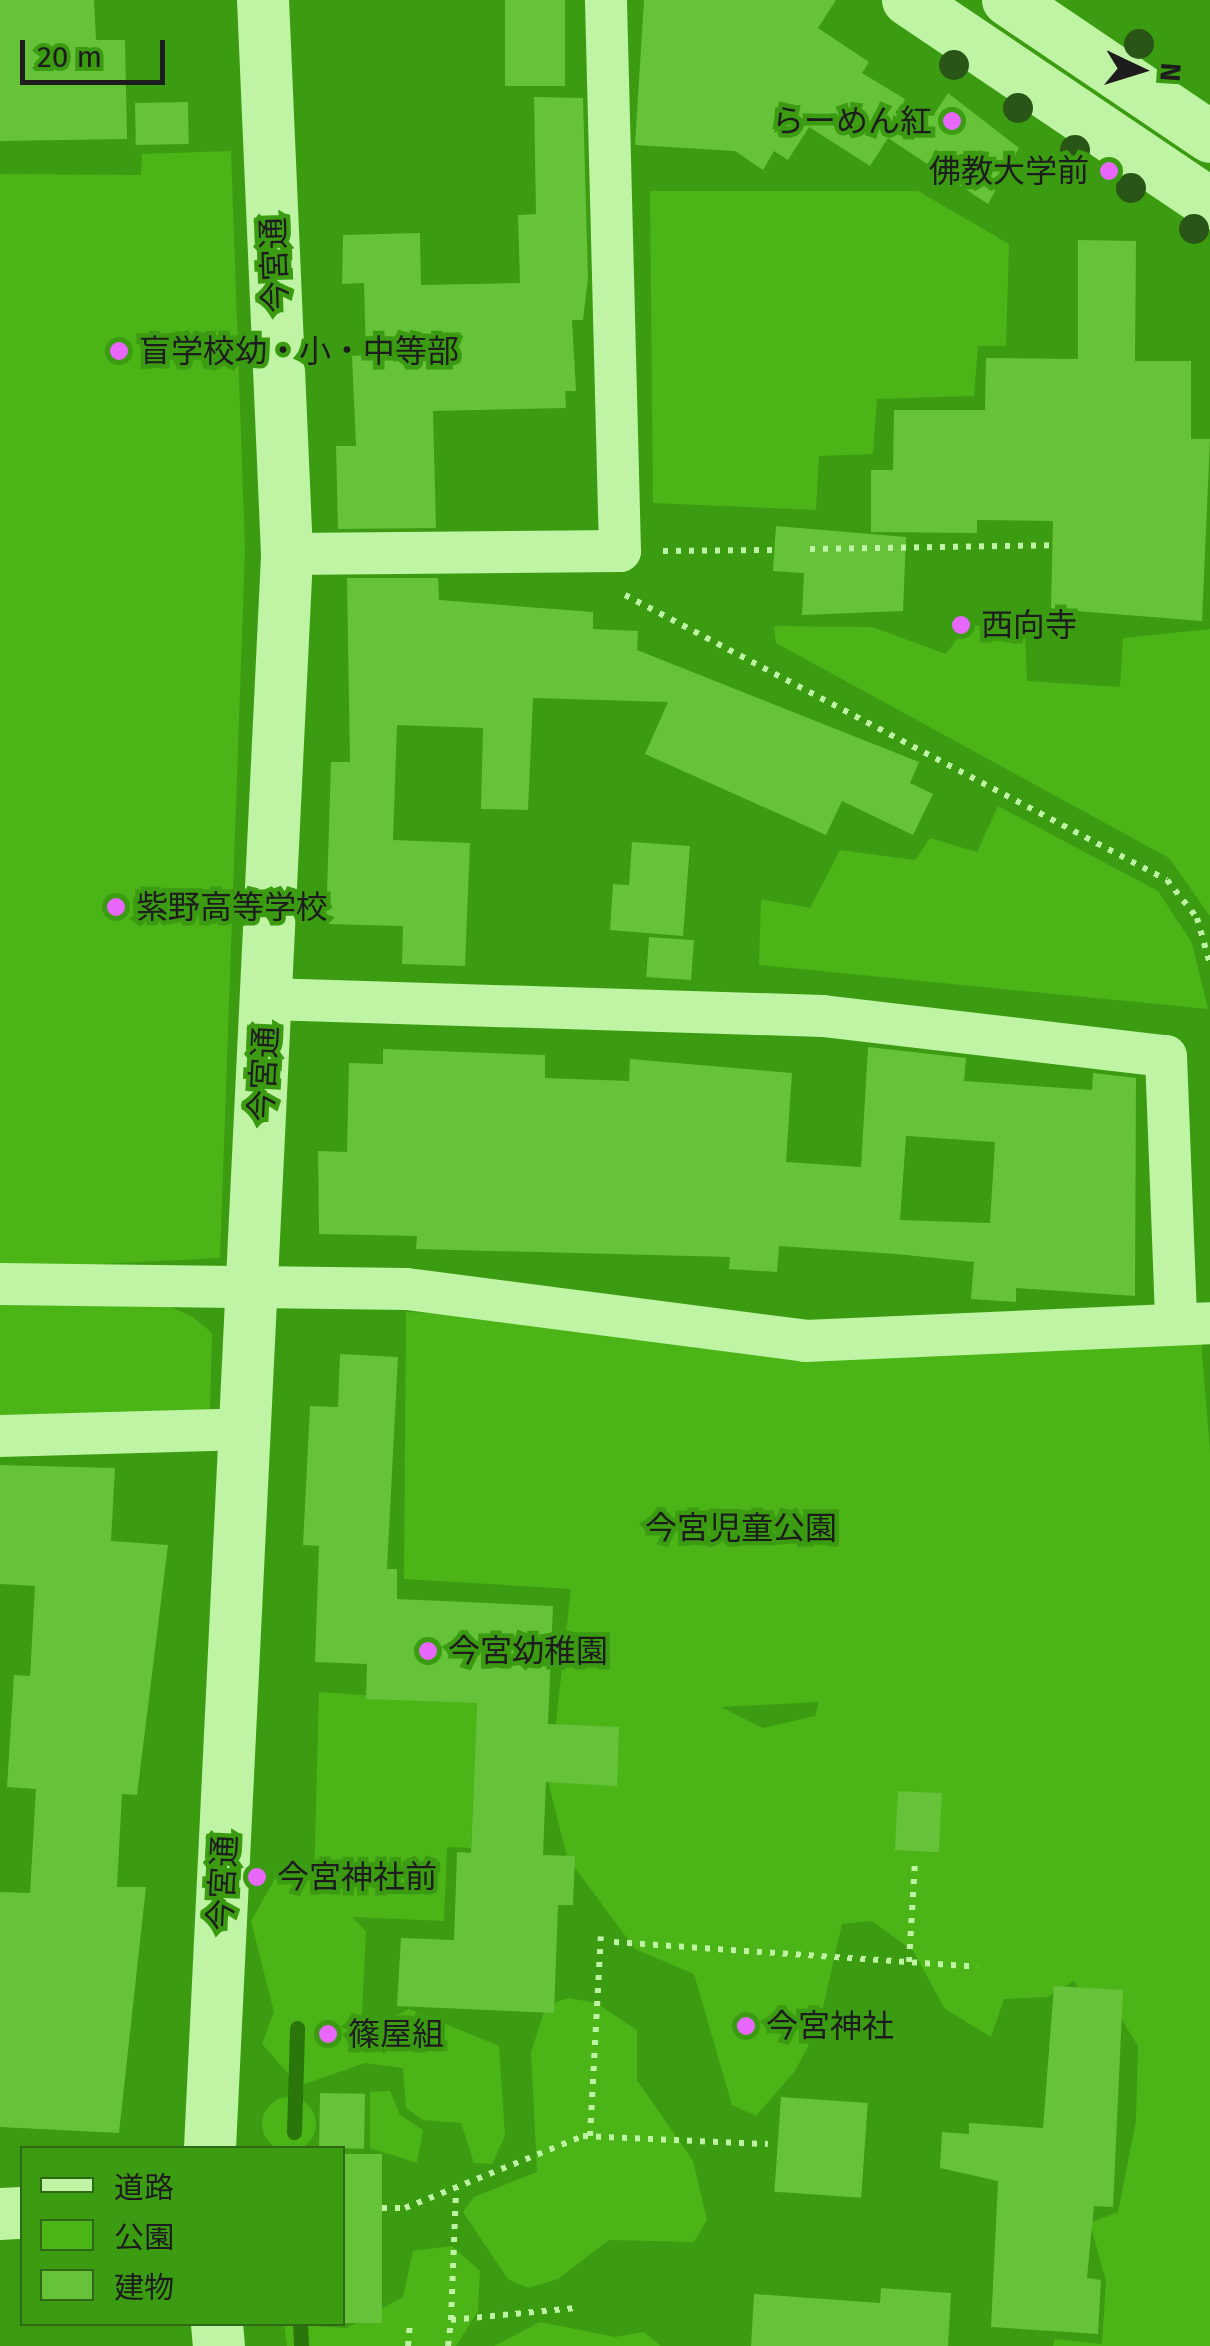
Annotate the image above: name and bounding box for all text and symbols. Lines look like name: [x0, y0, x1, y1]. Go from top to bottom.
scale bar: [25, 20, 170, 82]
north arrow: [1090, 20, 1190, 120]
text: 20 m: [37, 39, 102, 75]
text: N: [1153, 62, 1188, 83]
place label: らーめん紅: [772, 102, 932, 140]
marker: らーめん紅: [941, 110, 963, 132]
place label: 佛教大学前: [929, 152, 1089, 190]
marker: 佛教大学前: [1098, 160, 1120, 182]
street label: 今宮通: [254, 216, 296, 314]
place label: 盲学校幼・小・中等部: [139, 332, 459, 370]
marker: 盲学校幼・小・中等部: [108, 340, 130, 362]
place label: 西向寺: [981, 606, 1077, 644]
marker: 西向寺: [950, 614, 972, 636]
place label: 紫野高等学校: [136, 888, 328, 926]
marker: 紫野高等学校: [105, 896, 127, 918]
street label: 今宮通: [242, 1025, 286, 1123]
park label: 今宮児童公園: [645, 1509, 837, 1547]
place label: 今宮幼稚園: [448, 1632, 608, 1670]
marker: 今宮幼稚園: [417, 1640, 439, 1662]
street label: 今宮通: [201, 1834, 245, 1932]
place label: 今宮神社前: [277, 1858, 437, 1896]
marker: 今宮神社前: [246, 1866, 268, 1888]
place label: 今宮神社: [766, 2007, 894, 2045]
place label: 篠屋組: [348, 2015, 444, 2053]
marker: 今宮神社: [735, 2015, 757, 2037]
marker: 篠屋組: [317, 2023, 339, 2045]
legend: [20, 2146, 345, 2326]
text: 道路: [114, 2170, 174, 2206]
text: 公園: [114, 2220, 174, 2256]
text: 建物: [114, 2270, 174, 2306]

